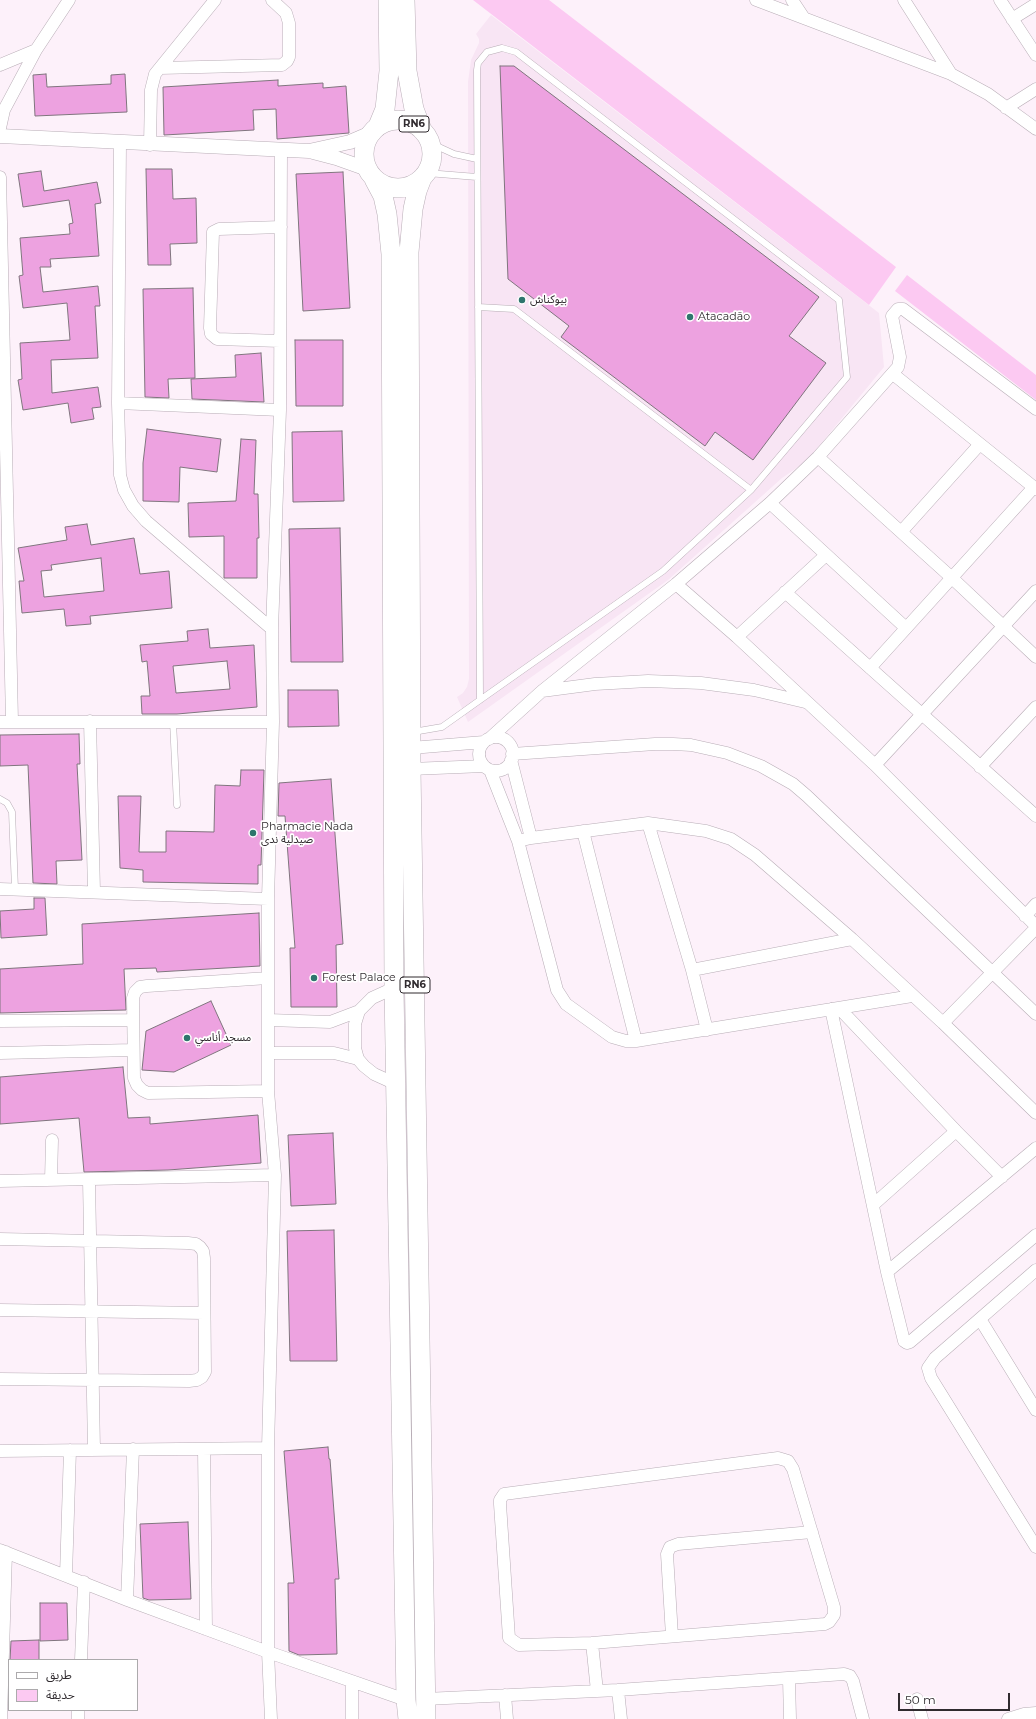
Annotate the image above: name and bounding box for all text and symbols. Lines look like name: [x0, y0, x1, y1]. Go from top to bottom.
road number: RN6: [399, 116, 429, 132]
place label: بيوكناش: [530, 293, 567, 307]
marker: بيوكناش: [517, 295, 527, 305]
place label: Atacadão: [698, 310, 750, 324]
marker: Atacadão: [685, 312, 695, 322]
place label: Pharmacie Nada صيدلية ندى: [261, 820, 353, 846]
marker: Pharmacie Nada صيدلية ندى: [248, 828, 258, 838]
place label: Forest Palace: [322, 971, 396, 985]
marker: Forest Palace: [309, 973, 319, 983]
road number: RN6: [400, 977, 430, 993]
place label: مسجد أناسي: [195, 1031, 251, 1045]
marker: مسجد أناسي: [182, 1033, 192, 1043]
legend: [8, 1659, 138, 1711]
text: طريق: [46, 1667, 72, 1682]
scale bar: [900, 1685, 1012, 1711]
text: حديقة: [46, 1687, 75, 1702]
text: 50 m: [905, 1692, 936, 1707]

